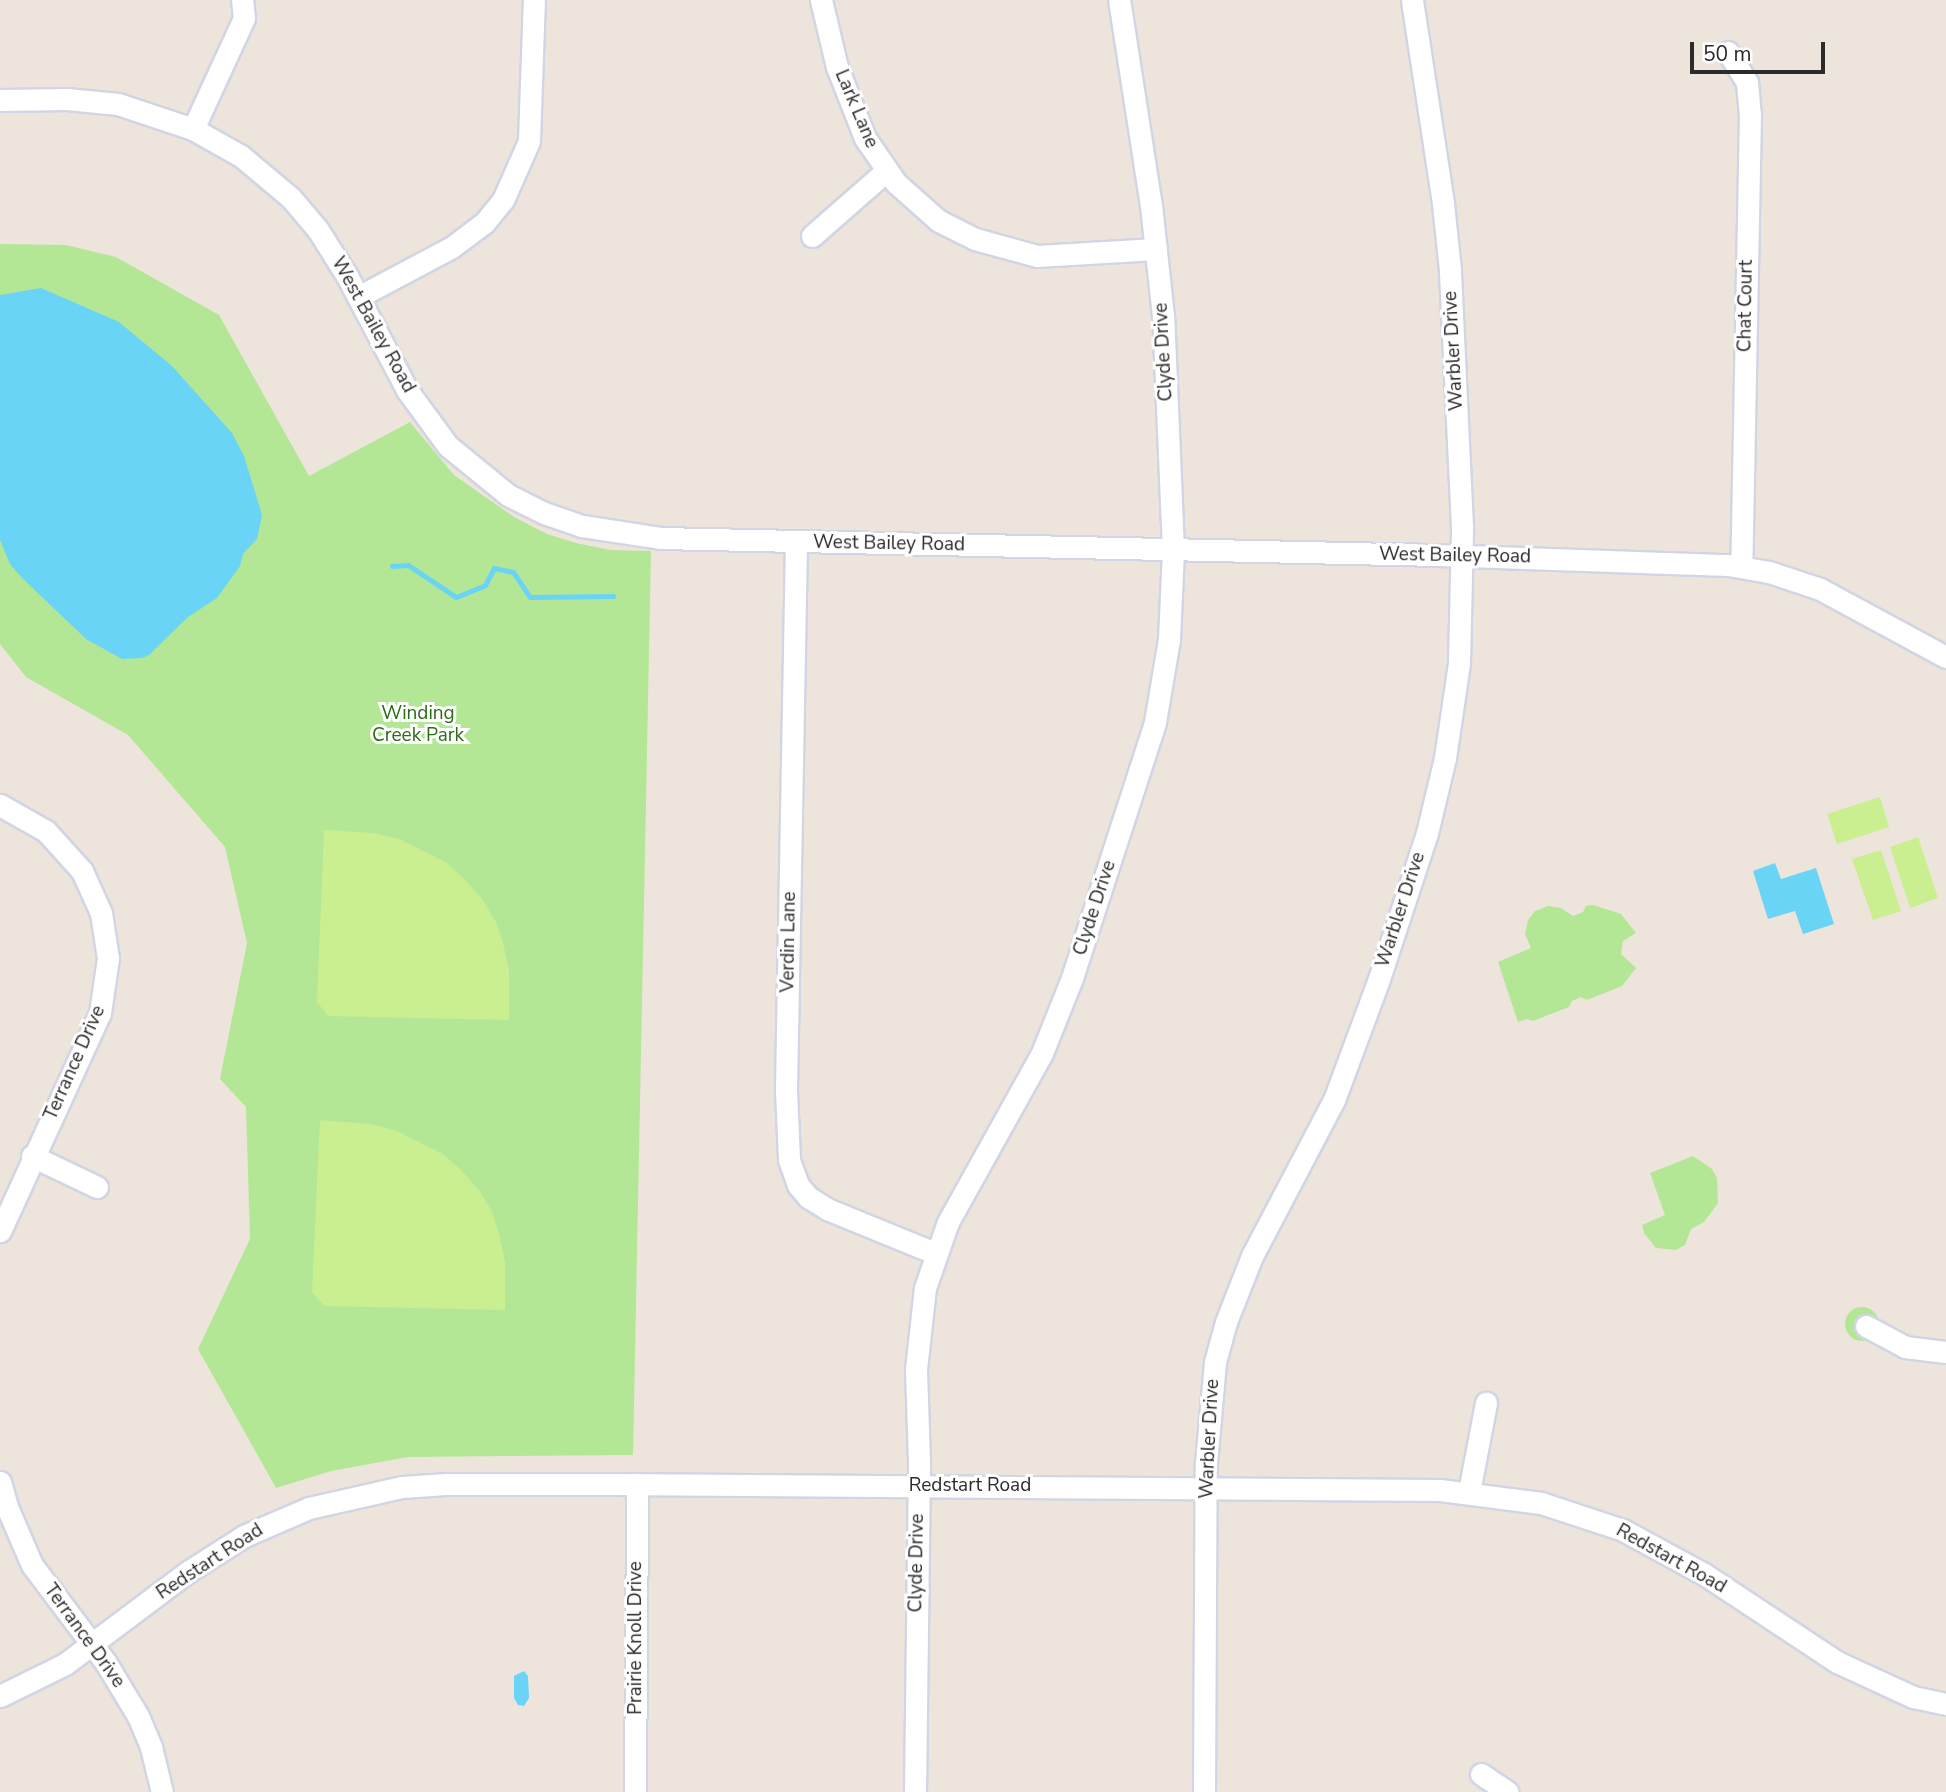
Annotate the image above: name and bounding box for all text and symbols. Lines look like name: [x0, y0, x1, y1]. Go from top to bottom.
scale bar: [1694, 28, 1829, 72]
text: 50 m: [1703, 40, 1752, 68]
street label: Lark Lane: [829, 66, 883, 152]
street label: West Bailey Road: [326, 253, 420, 397]
street label: Chat Court: [1734, 260, 1758, 352]
street label: Warbler Drive: [1439, 290, 1469, 412]
street label: Clyde Drive: [1150, 302, 1178, 402]
street label: West Bailey Road: [813, 531, 965, 557]
street label: West Bailey Road: [1379, 543, 1531, 569]
park label: Winding Creek Park: [372, 703, 464, 747]
street label: Warbler Drive: [1372, 849, 1430, 971]
street label: Clyde Drive: [1069, 857, 1121, 959]
street label: Verdin Lane: [777, 891, 801, 993]
street label: Terrance Drive: [40, 1002, 110, 1124]
street label: Warbler Drive: [1195, 1378, 1225, 1500]
street label: Redstart Road: [909, 1475, 1031, 1497]
street label: Clyde Drive: [905, 1513, 929, 1613]
street label: Redstart Road: [152, 1519, 268, 1605]
street label: Redstart Road: [1612, 1519, 1730, 1599]
street label: Prairie Knoll Drive: [625, 1561, 647, 1715]
street label: Terrance Drive: [39, 1579, 129, 1693]

